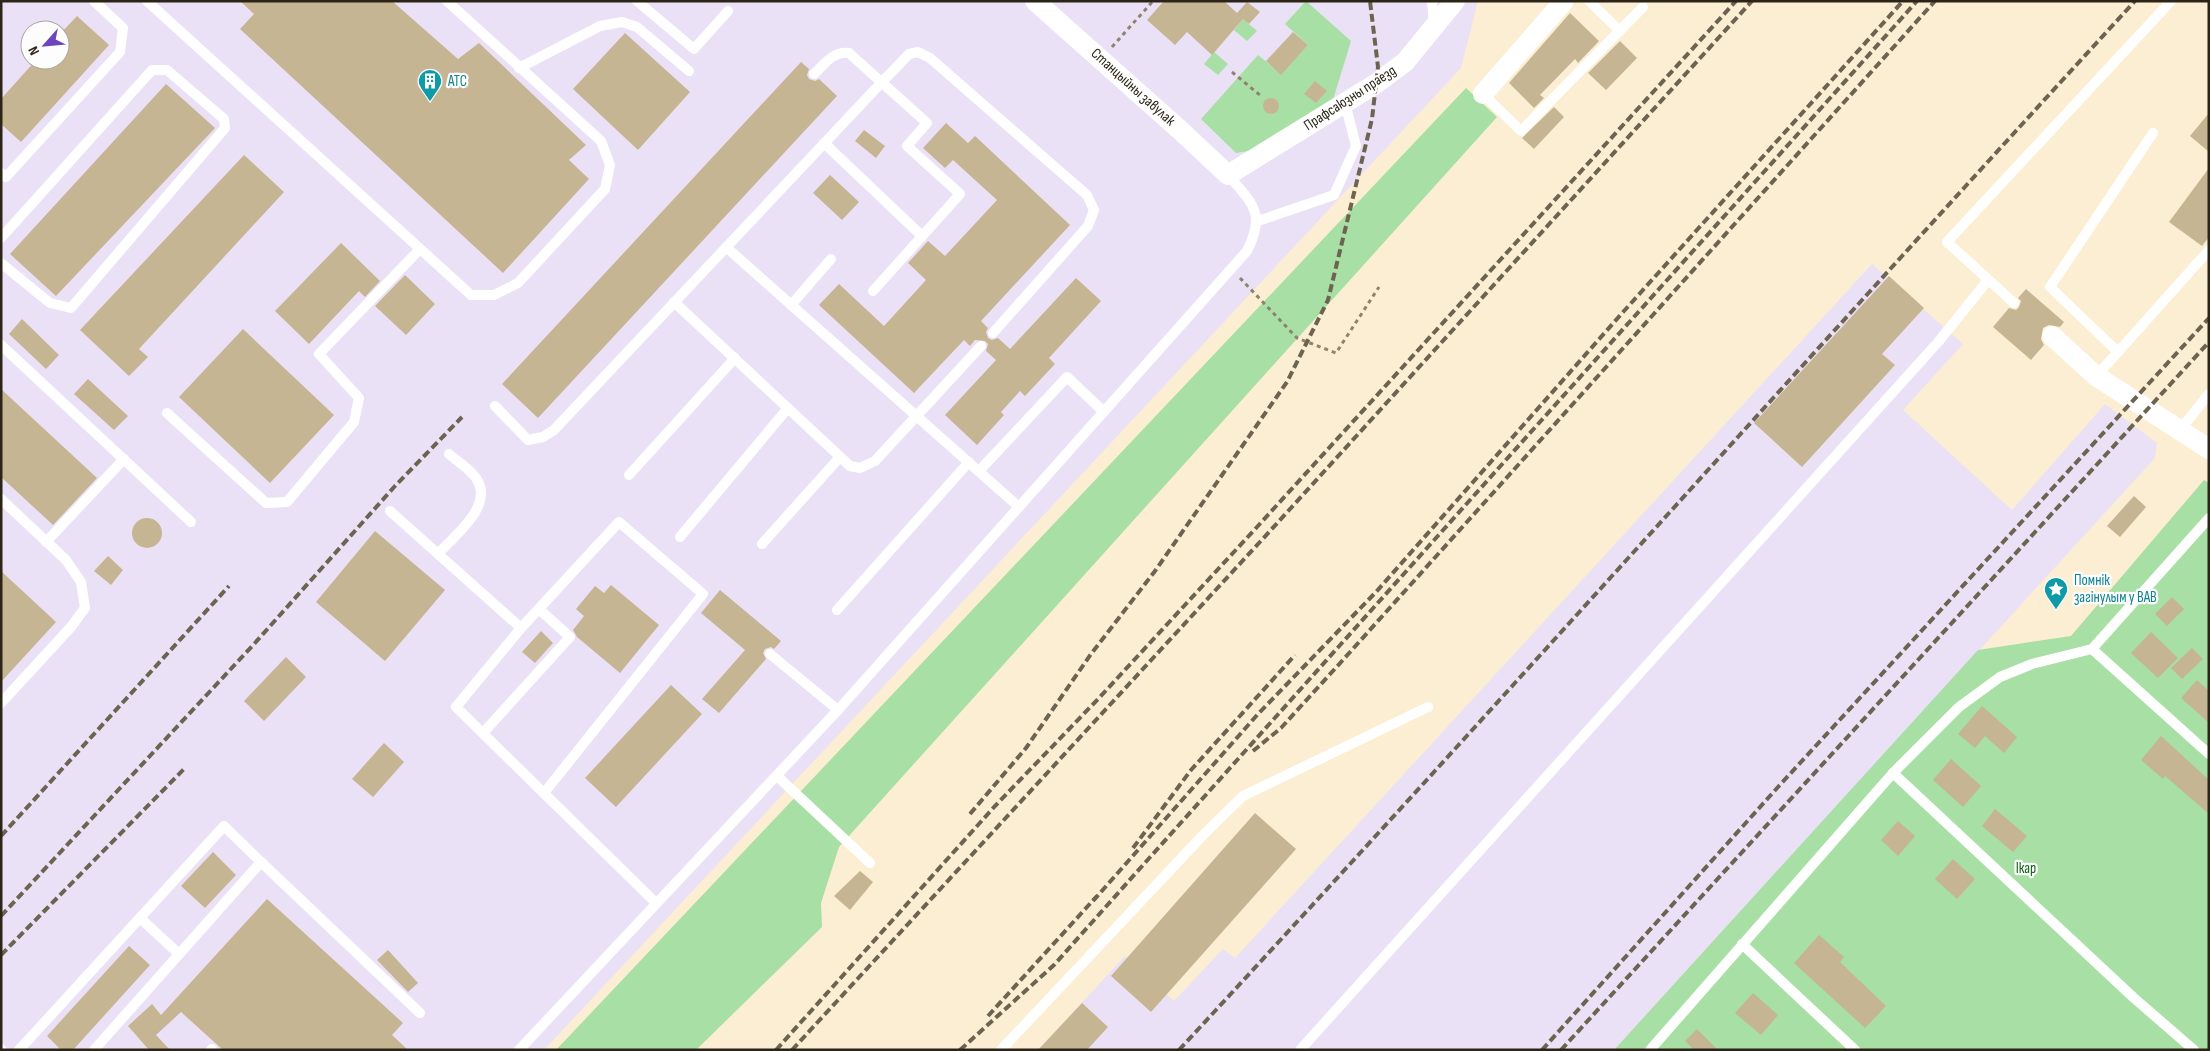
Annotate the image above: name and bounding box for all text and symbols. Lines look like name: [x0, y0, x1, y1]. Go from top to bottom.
north arrow: [20, 20, 70, 70]
text: N: [25, 43, 43, 58]
street label: Станцыйны завулак: [1087, 44, 1179, 130]
street label: Прафсаюзны праезд: [1300, 61, 1400, 135]
building icon: АТС: [417, 68, 443, 102]
place label: АТС: [447, 72, 467, 91]
place label: Помнік загінулым у ВАВ: [2074, 571, 2157, 607]
place icon: Помнік загінулым у ВАВ: [2043, 576, 2069, 610]
park label: Ікар: [2016, 859, 2036, 878]

